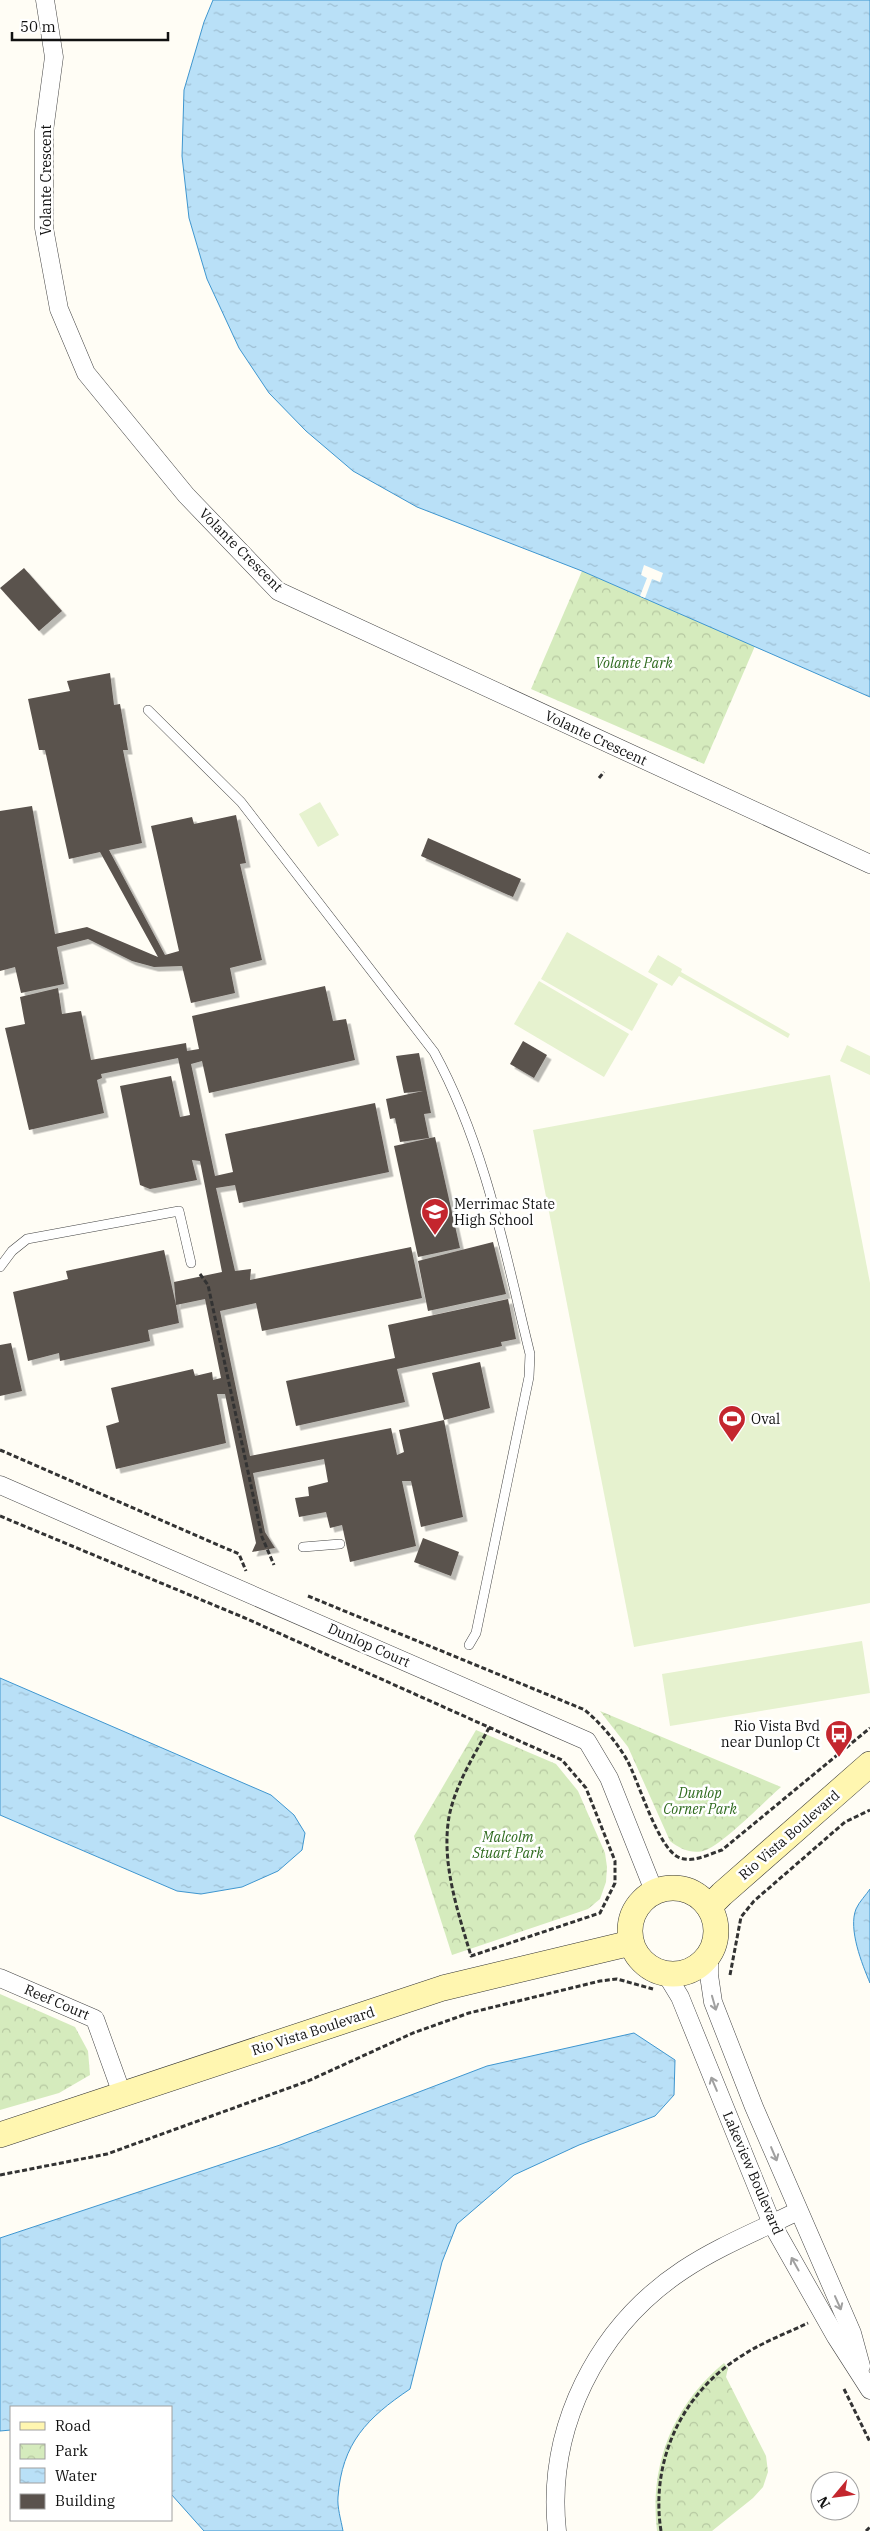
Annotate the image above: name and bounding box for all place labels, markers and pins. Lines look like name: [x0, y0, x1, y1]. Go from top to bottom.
place label: Merrimac State High School: [454, 1195, 555, 1229]
school or university icon: Merrimac State High School: [420, 1197, 450, 1236]
sports icon: Oval: [717, 1404, 747, 1443]
place label: Oval: [751, 1410, 780, 1428]
place label: Rio Vista Bvd near Dunlop Ct: [721, 1717, 820, 1751]
bus stop icon: Rio Vista Bvd near Dunlop Ct: [824, 1719, 854, 1758]

